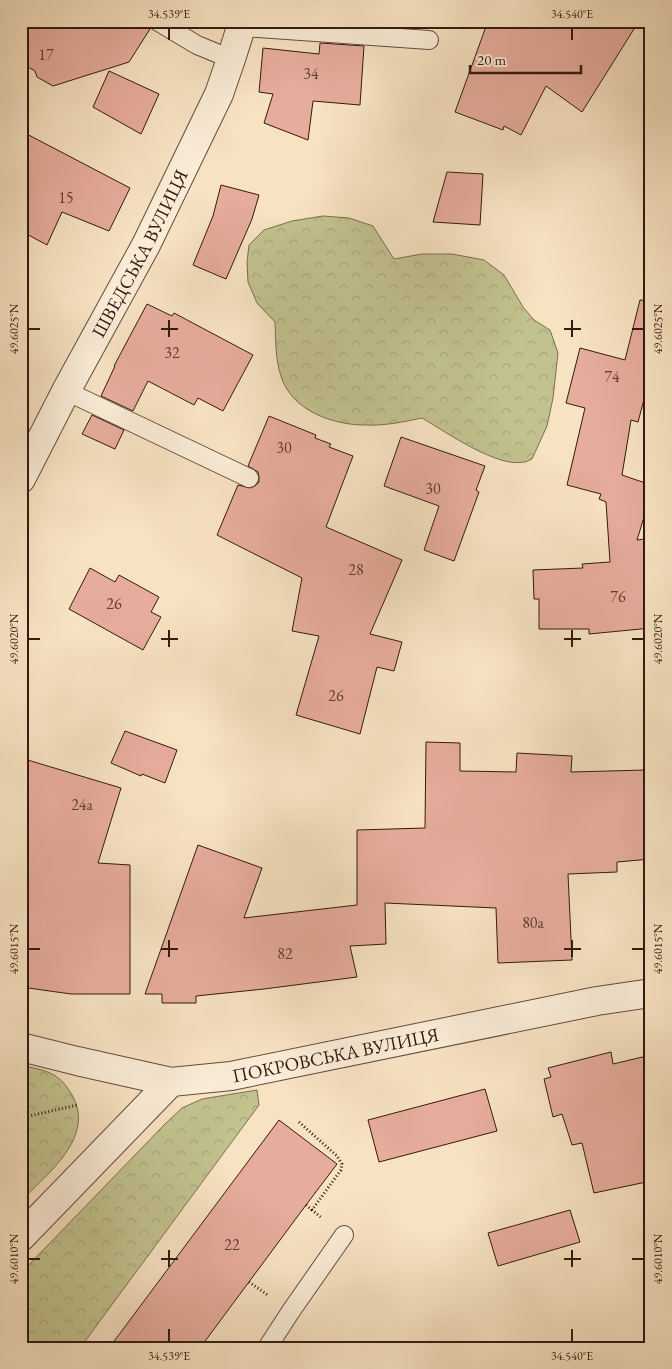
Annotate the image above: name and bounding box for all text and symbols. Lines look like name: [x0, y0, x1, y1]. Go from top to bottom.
text: 34.539°E: [148, 6, 190, 22]
text: 34.540°E: [551, 6, 593, 22]
scale bar: [470, 42, 581, 74]
house number: 17: [38, 44, 54, 65]
text: 20 m: [477, 50, 506, 69]
house number: 34: [303, 63, 319, 84]
street label: ШВЕДСЬКА ВУЛИЦЯ: [85, 165, 193, 342]
house number: 15: [58, 187, 74, 208]
text: 49.6025°N: [6, 303, 22, 354]
text: 49.6025°N: [650, 303, 666, 354]
house number: 32: [164, 342, 180, 363]
house number: 74: [604, 366, 620, 387]
house number: 30: [276, 437, 292, 458]
house number: 30: [425, 478, 441, 499]
house number: 28: [348, 559, 364, 580]
house number: 76: [610, 586, 626, 607]
house number: 26: [106, 593, 122, 614]
text: 49.6020°N: [6, 613, 22, 664]
text: 49.6020°N: [650, 613, 666, 664]
house number: 26: [328, 685, 344, 706]
house number: 24а: [71, 794, 93, 815]
house number: 80а: [522, 912, 544, 933]
text: 49.6015°N: [6, 923, 22, 974]
text: 49.6015°N: [650, 923, 666, 974]
house number: 82: [277, 943, 293, 964]
street label: ПОКРОВСЬКА ВУЛИЦЯ: [230, 1021, 441, 1088]
text: 49.6010°N: [6, 1233, 22, 1284]
text: 49.6010°N: [650, 1233, 666, 1284]
house number: 22: [224, 1234, 240, 1255]
text: 34.539°E: [148, 1348, 190, 1364]
text: 34.540°E: [551, 1348, 593, 1364]

